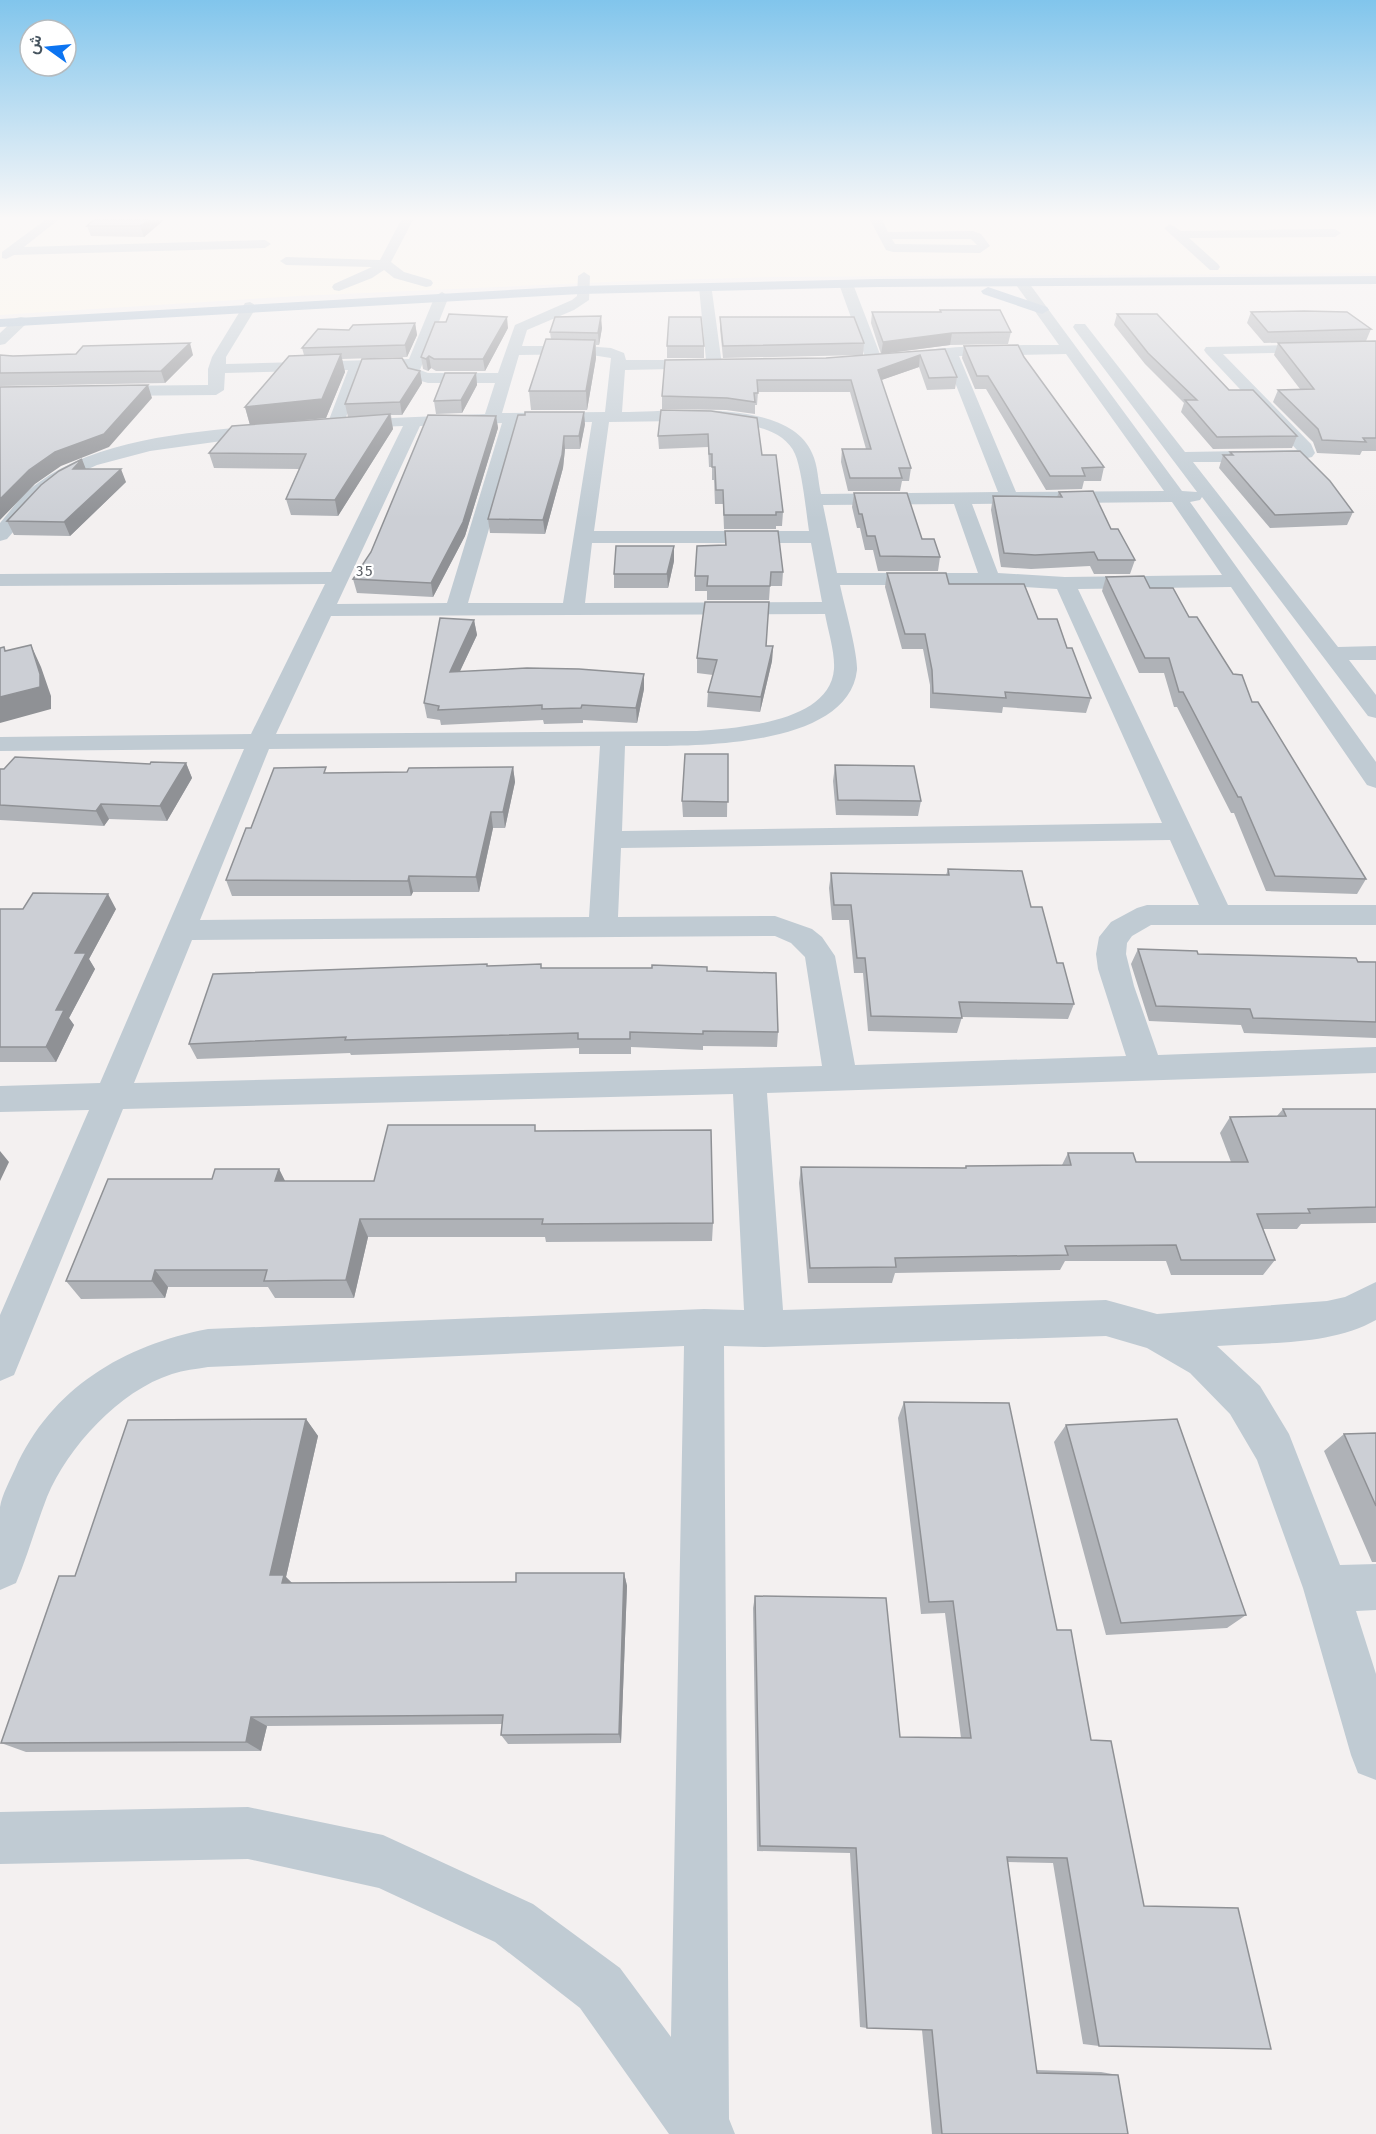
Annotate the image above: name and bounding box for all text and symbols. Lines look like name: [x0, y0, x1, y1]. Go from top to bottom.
north arrow: [18, 18, 78, 78]
text: ش: [22, 32, 46, 56]
district label: 35: [356, 562, 374, 580]

